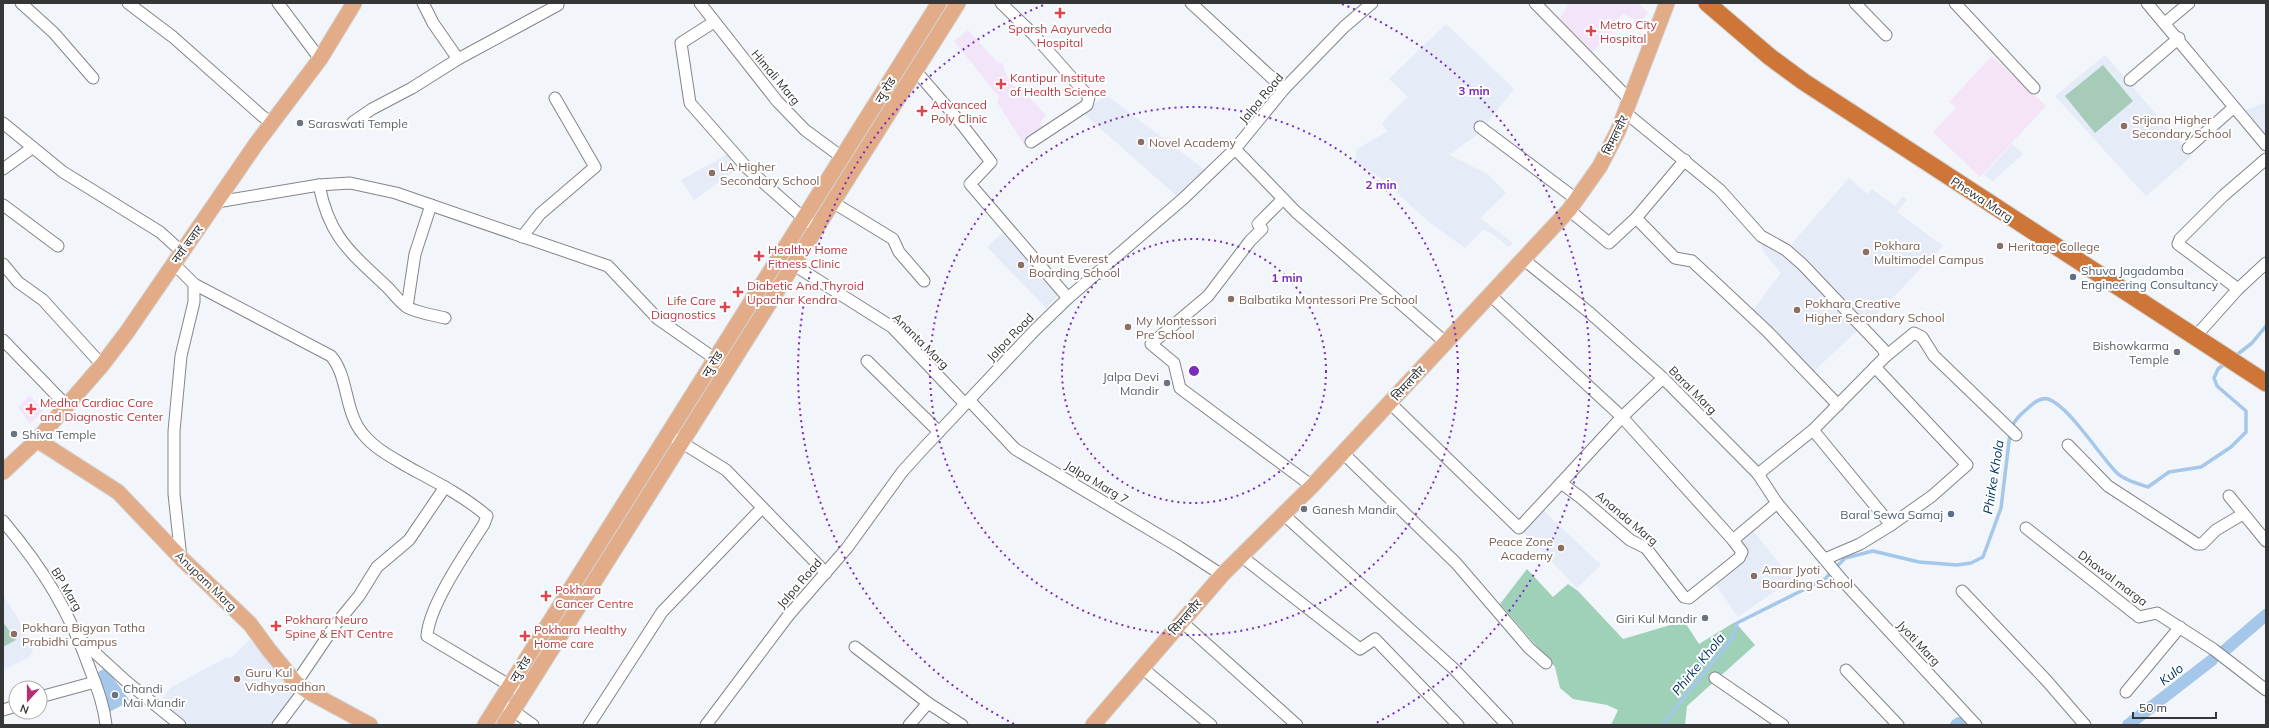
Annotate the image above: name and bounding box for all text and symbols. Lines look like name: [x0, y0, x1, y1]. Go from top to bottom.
marker: Sparsh Aayurveda Hospital: [1054, 7, 1066, 19]
place label: Metro City Hospital: [1600, 17, 1658, 46]
place label: Sparsh Aayurveda Hospital: [1008, 21, 1112, 50]
marker: Metro City Hospital: [1585, 25, 1597, 37]
street label: Himali Marg: [749, 46, 803, 108]
place label: Kantipur Institute of Health Science: [1010, 70, 1106, 99]
street label: Jalpa Road: [1236, 70, 1286, 126]
street label: न्यु रोड: [871, 74, 900, 106]
marker: Kantipur Institute of Health Science: [995, 78, 1007, 90]
text: 3 min: [1458, 83, 1490, 98]
place label: Advanced Poly Clinic: [931, 97, 988, 126]
marker: Advanced Poly Clinic: [916, 105, 928, 117]
street label: सिमलचौर: [1599, 112, 1631, 157]
place label: Srijana Higher Secondary School: [2132, 112, 2231, 141]
place label: Saraswati Temple: [308, 116, 408, 131]
marker: Saraswati Temple: [295, 118, 305, 128]
marker: Srijana Higher Secondary School: [2119, 121, 2129, 131]
place label: Novel Academy: [1149, 135, 1237, 150]
marker: Novel Academy: [1136, 137, 1146, 147]
place label: LA Higher Secondary School: [720, 159, 819, 188]
marker: LA Higher Secondary School: [707, 168, 717, 178]
street label: Phewa Marg: [1948, 173, 2016, 225]
text: 2 min: [1365, 177, 1397, 192]
street label: नयाँ बजार: [168, 221, 207, 266]
place label: Pokhara Multimodel Campus: [1874, 238, 1984, 267]
place label: Heritage College: [2008, 239, 2100, 254]
marker: Heritage College: [1995, 241, 2005, 251]
place label: Healthy Home Fitness Clinic: [768, 242, 848, 271]
marker: Pokhara Multimodel Campus: [1861, 247, 1871, 257]
marker: Healthy Home Fitness Clinic: [753, 250, 765, 262]
place label: Mount Everest Boarding School: [1029, 251, 1120, 280]
marker: Mount Everest Boarding School: [1016, 260, 1026, 270]
place label: Shuva Jagadamba Engineering Consultancy: [2081, 263, 2219, 292]
text: 1 min: [1271, 270, 1303, 285]
marker: Shuva Jagadamba Engineering Consultancy: [2068, 272, 2078, 282]
place label: Diabetic And Thyroid Upachar Kendra: [747, 278, 864, 307]
marker: Diabetic And Thyroid Upachar Kendra: [732, 286, 744, 298]
place label: Balbatika Montessori Pre School: [1239, 292, 1418, 307]
place label: Life Care Diagnostics: [651, 293, 716, 322]
marker: Balbatika Montessori Pre School: [1226, 294, 1236, 304]
place label: Pokhara Creative Higher Secondary School: [1805, 296, 1945, 325]
marker: Life Care Diagnostics: [719, 301, 731, 313]
marker: Pokhara Creative Higher Secondary School: [1792, 305, 1802, 315]
street label: Ananta Marg: [890, 310, 952, 372]
street label: Jalpa Road: [983, 310, 1037, 364]
place label: My Montessori Pre School: [1136, 313, 1217, 342]
marker: My Montessori Pre School: [1123, 322, 1133, 332]
place label: Bishowkarma Temple: [2092, 338, 2169, 367]
marker: Bishowkarma Temple: [2172, 347, 2182, 357]
street label: न्यु रोड: [698, 348, 727, 380]
street label: सिमलचौर: [1388, 362, 1429, 404]
street label: Baral Marg: [1666, 363, 1720, 417]
centre of rings: [1187, 364, 1201, 378]
place label: Jalpa Devi Mandir: [1103, 369, 1160, 398]
marker: Jalpa Devi Mandir: [1162, 378, 1172, 388]
place label: Medha Cardiac Care and Diagnostic Center: [40, 395, 164, 424]
marker: Medha Cardiac Care and Diagnostic Center: [25, 403, 37, 415]
place label: Shiva Temple: [22, 427, 96, 442]
marker: Shiva Temple: [9, 429, 19, 439]
water label: Phirke Khola: [1979, 438, 2007, 515]
street label: Jalpa Marg 7: [1063, 457, 1131, 507]
street label: Ananda Marg: [1593, 488, 1661, 548]
place label: Ganesh Mandir: [1312, 502, 1397, 517]
marker: Ganesh Mandir: [1299, 504, 1309, 514]
place label: Baral Sewa Samaj: [1840, 507, 1943, 522]
marker: Baral Sewa Samaj: [1946, 509, 1956, 519]
place label: Peace Zone Academy: [1489, 534, 1554, 563]
marker: Peace Zone Academy: [1556, 543, 1566, 553]
street label: Dhawal marga: [2075, 547, 2151, 609]
street label: Anupam Marg: [172, 548, 240, 614]
street label: Jalpa Road: [773, 555, 825, 611]
place label: Amar Jyoti Boarding School: [1762, 562, 1853, 591]
street label: BP Marg: [48, 565, 86, 613]
marker: Amar Jyoti Boarding School: [1749, 571, 1759, 581]
place label: Pokhara Cancer Centre: [555, 582, 633, 611]
marker: Pokhara Cancer Centre: [540, 590, 552, 602]
street label: सिमलचौर: [1166, 595, 1205, 638]
place label: Giri Kul Mandir: [1616, 611, 1698, 626]
place label: Pokhara Neuro Spine & ENT Centre: [285, 612, 393, 641]
marker: Giri Kul Mandir: [1700, 613, 1710, 623]
street label: Jyoti Marg: [1894, 617, 1944, 669]
place label: Pokhara Bigyan Tatha Prabidhi Campus: [22, 620, 145, 649]
marker: Pokhara Neuro Spine & ENT Centre: [270, 620, 282, 632]
place label: Pokhara Healthy Home care: [534, 622, 627, 651]
marker: Pokhara Bigyan Tatha Prabidhi Campus: [9, 629, 19, 639]
marker: Pokhara Healthy Home care: [519, 630, 531, 642]
water label: Phirke Khola: [1668, 630, 1728, 698]
street label: न्यु रोड: [506, 653, 535, 685]
water label: Kulo: [2156, 660, 2186, 688]
place label: Guru Kul Vidhyasadhan: [245, 665, 325, 694]
marker: Guru Kul Vidhyasadhan: [232, 674, 242, 684]
north arrow: [8, 680, 48, 720]
place label: Chandi Mai Mandir: [123, 681, 186, 710]
marker: Chandi Mai Mandir: [110, 690, 120, 700]
scale bar: [2133, 694, 2216, 720]
text: 50 m: [2139, 700, 2167, 715]
text: N: [18, 701, 31, 717]

